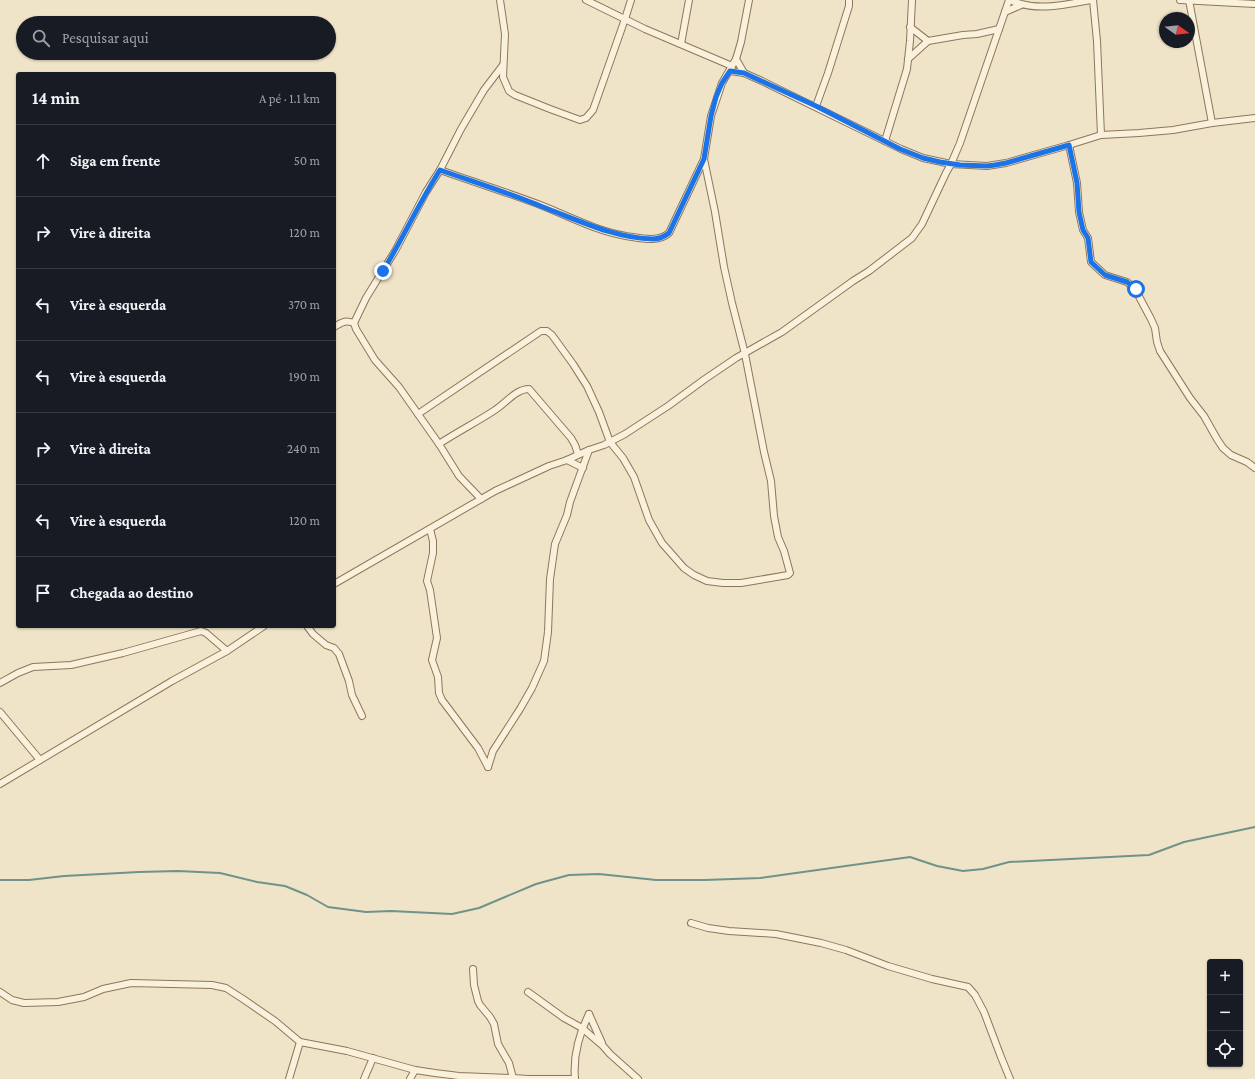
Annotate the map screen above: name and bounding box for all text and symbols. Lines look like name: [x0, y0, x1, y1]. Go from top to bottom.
north arrow: [1159, 12, 1195, 48]
search box: [16, 16, 336, 60]
icon: search: [30, 27, 52, 49]
text: Pesquisar aqui: [62, 30, 149, 46]
text: 14 min: [32, 89, 80, 108]
text: A pé · 1.1 km: [259, 91, 320, 106]
icon: ahead: [32, 150, 54, 172]
text: Siga em frente: [70, 153, 160, 169]
text: 50 m: [294, 153, 320, 168]
icon: right: [32, 222, 54, 244]
text: Vire à direita: [70, 225, 151, 241]
text: 120 m: [289, 225, 320, 240]
route end: [374, 262, 392, 280]
route start: [1127, 280, 1145, 298]
icon: left: [32, 294, 54, 316]
text: Vire à esquerda: [70, 297, 166, 313]
text: 370 m: [288, 297, 320, 312]
icon: left: [32, 366, 54, 388]
text: Vire à esquerda: [70, 369, 166, 385]
text: 190 m: [289, 369, 320, 384]
icon: right: [32, 438, 54, 460]
text: Vire à direita: [70, 441, 151, 457]
text: 240 m: [287, 441, 320, 456]
icon: left: [32, 510, 54, 532]
text: Vire à esquerda: [70, 513, 166, 529]
text: 120 m: [289, 513, 320, 528]
icon: arrive: [32, 582, 54, 604]
text: Chegada ao destino: [70, 585, 193, 601]
map controls: [1207, 959, 1243, 1067]
button: +: [1207, 959, 1243, 995]
button: −: [1207, 995, 1243, 1031]
button: locate: [1207, 1031, 1243, 1067]

